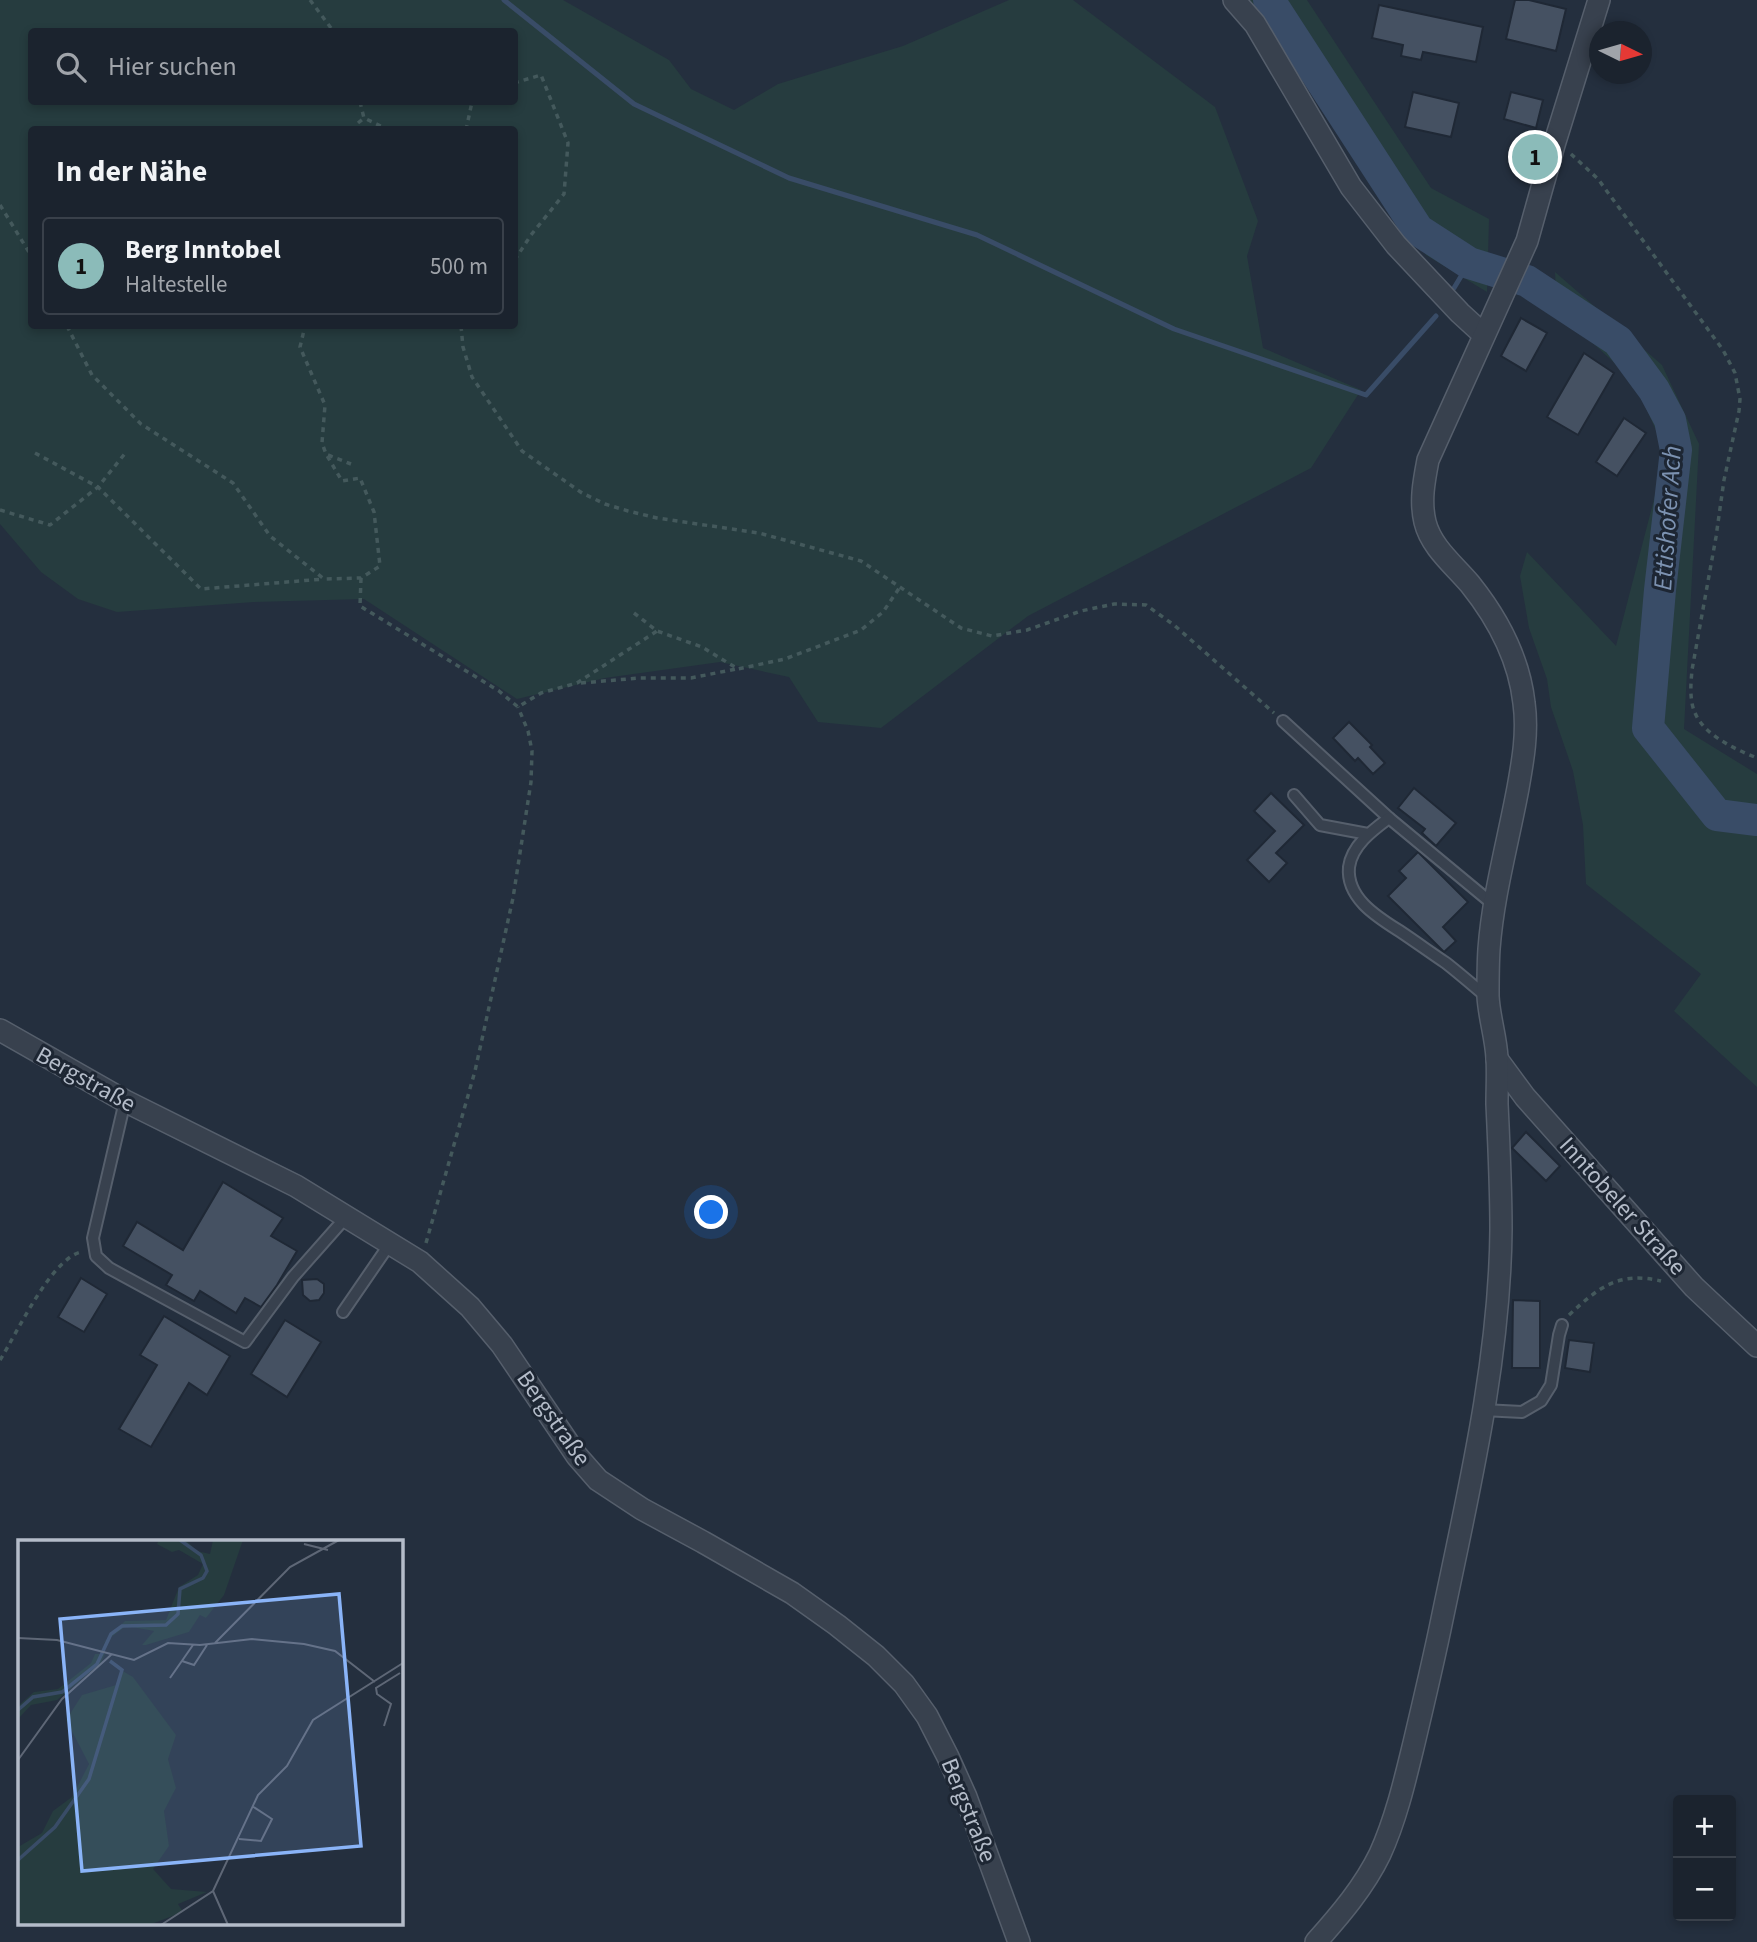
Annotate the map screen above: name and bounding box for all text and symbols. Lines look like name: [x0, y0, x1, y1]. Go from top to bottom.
north arrow: [1589, 21, 1652, 84]
search box: [28, 28, 518, 105]
icon: search: [52, 48, 90, 86]
text: Hier suchen: [108, 48, 237, 85]
pin: 1: [1512, 131, 1558, 183]
text: In der Nähe: [56, 150, 207, 193]
text: Berg Inntobel: [125, 231, 281, 268]
text: 1: [75, 250, 87, 283]
text: 500 m: [430, 250, 488, 283]
text: Haltestelle: [125, 268, 228, 301]
water label: Ettishofer Ach: [1644, 444, 1691, 592]
street label: Bergstraße: [29, 1038, 142, 1121]
street label: Inntobeler Straße: [1551, 1129, 1694, 1283]
your location: [694, 1195, 728, 1229]
street label: Bergstraße: [508, 1363, 599, 1473]
inset map: [18, 1540, 402, 1924]
street label: Bergstraße: [932, 1753, 1005, 1867]
map controls: [1673, 1795, 1736, 1921]
button: +: [1673, 1795, 1736, 1858]
button: −: [1673, 1858, 1736, 1921]

